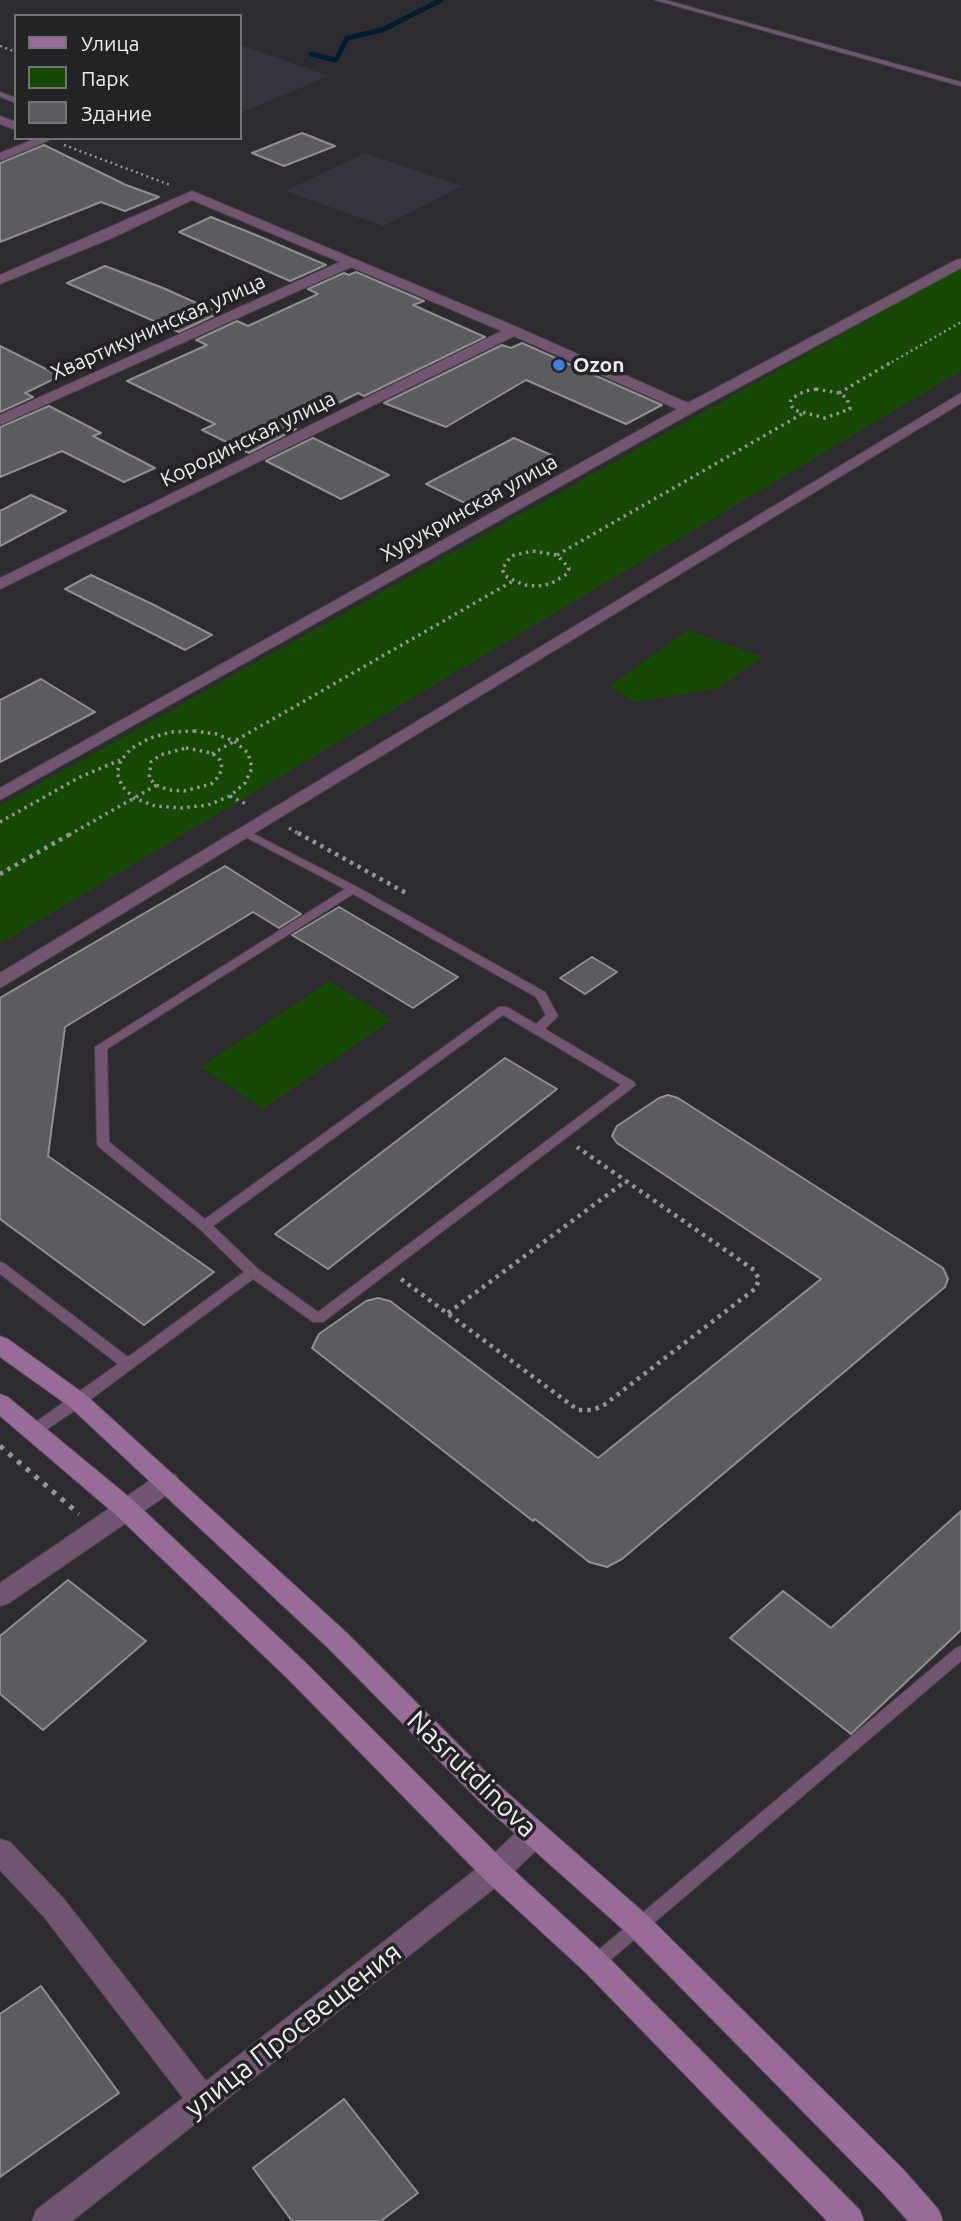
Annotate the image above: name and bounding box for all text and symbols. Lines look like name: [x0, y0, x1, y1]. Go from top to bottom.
legend: [14, 14, 242, 140]
text: Улица: [81, 31, 139, 55]
text: Парк: [81, 66, 129, 90]
text: Здание: [81, 101, 152, 125]
street label: Хвартикунинская улица: [47, 268, 269, 386]
place label: Ozon: [573, 352, 624, 378]
marker: Ozon: [551, 357, 567, 373]
street label: Кородинская улица: [156, 386, 340, 492]
street label: Хурукринская улица: [376, 449, 562, 567]
street label: Nasrutdinova: [400, 1704, 544, 1844]
street label: улица Просвещения: [178, 1935, 408, 2125]

